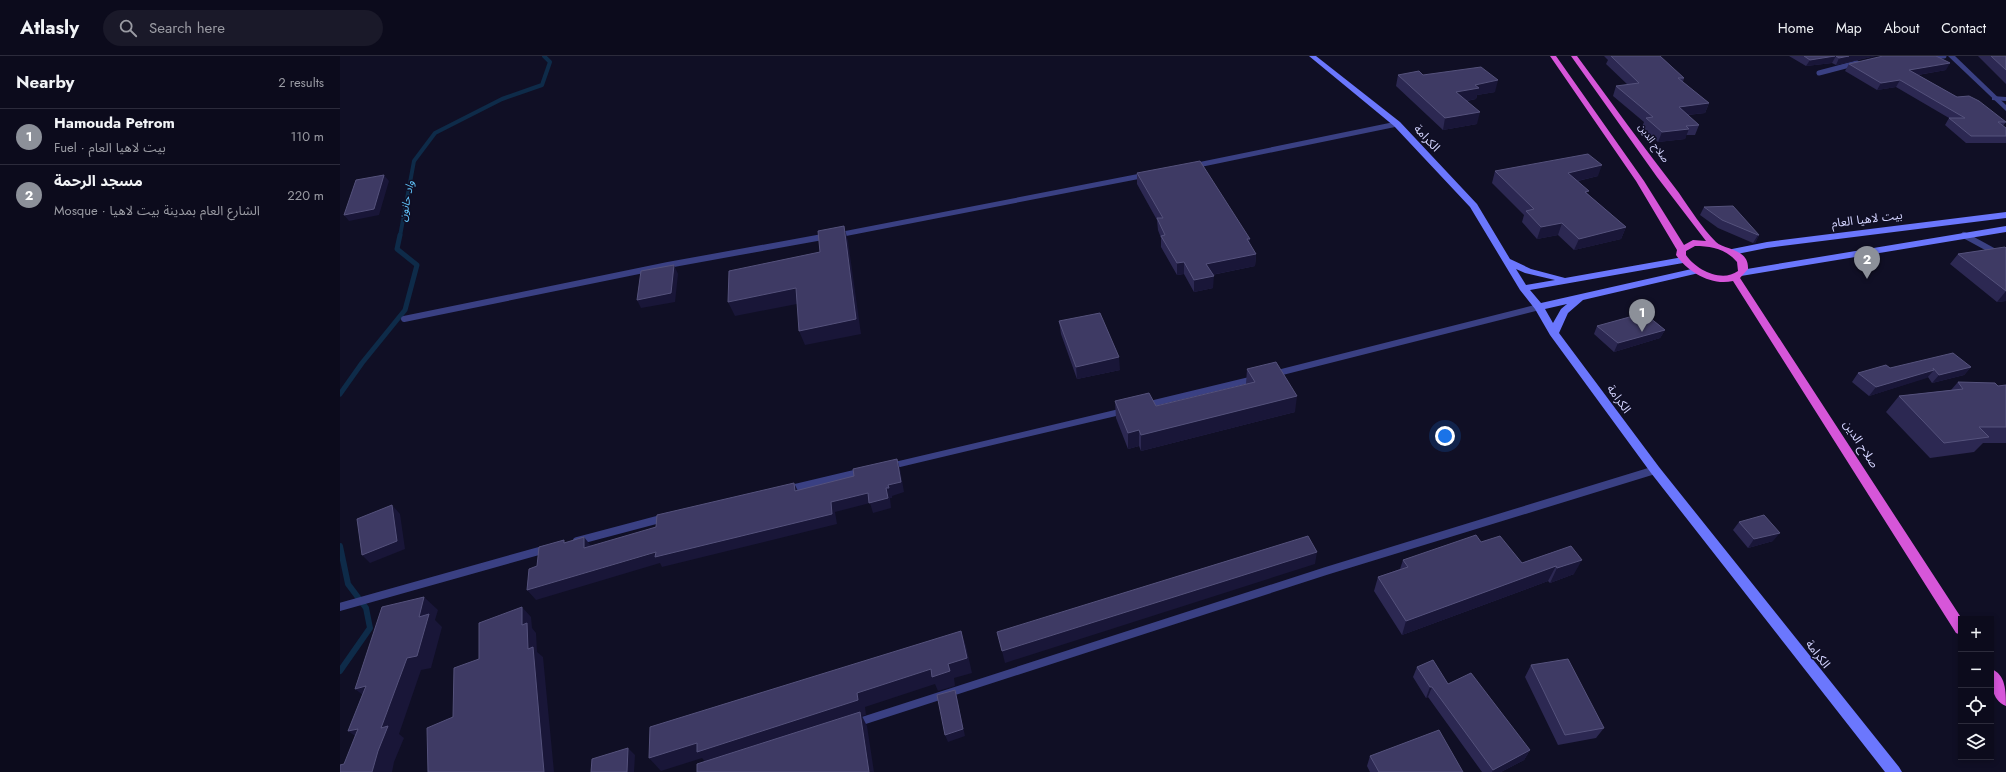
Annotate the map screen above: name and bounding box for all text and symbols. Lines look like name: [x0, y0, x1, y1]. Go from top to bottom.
search box: [103, 10, 383, 46]
text: Atlasly: [20, 14, 79, 41]
icon: search: [117, 17, 139, 39]
text: Search here: [149, 17, 225, 39]
text: Home: [1778, 18, 1814, 38]
text: Map: [1836, 18, 1862, 38]
text: About: [1884, 18, 1919, 38]
text: Contact: [1941, 18, 1986, 38]
text: Nearby: [16, 70, 74, 94]
text: 2 results: [278, 73, 324, 92]
text: Hamouda Petrom: [54, 112, 175, 134]
street label: الكرامة: [1410, 120, 1444, 156]
street label: صلاح الدين: [1635, 120, 1673, 166]
text: 1: [26, 127, 32, 146]
text: 110 m: [290, 127, 324, 146]
text: Fuel · بيت لاهيا العام: [54, 138, 166, 157]
text: مسجد الرحمة: [54, 170, 143, 192]
water label: واد حانون: [394, 179, 418, 223]
text: 2: [25, 186, 33, 205]
text: 220 m: [287, 186, 324, 205]
text: Mosque · الشارع العام بمدينة بيت لاهيا: [54, 201, 260, 220]
street label: بيت لاهيا العام: [1830, 206, 1904, 232]
pin: 2: [1854, 246, 1880, 279]
pin: 1: [1629, 299, 1655, 332]
street label: الكرامة: [1602, 381, 1636, 417]
street label: صلاح الدين: [1839, 416, 1883, 472]
your location: [1435, 426, 1455, 446]
map controls: [1958, 616, 1994, 760]
button: +: [1958, 616, 1994, 652]
street label: الكرامة: [1801, 636, 1835, 672]
button: −: [1958, 652, 1994, 688]
button: locate: [1958, 688, 1994, 724]
button: layers: [1958, 724, 1994, 760]

